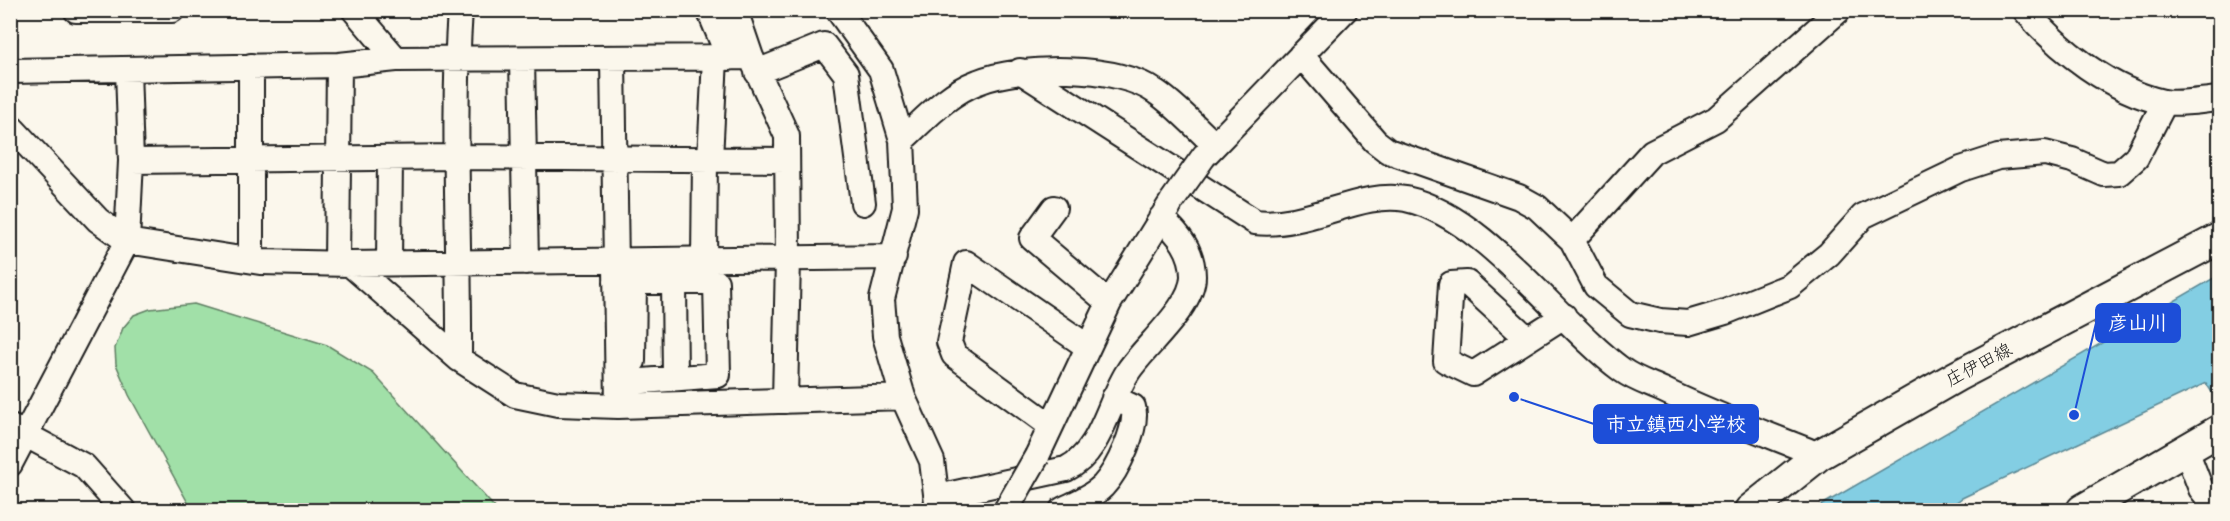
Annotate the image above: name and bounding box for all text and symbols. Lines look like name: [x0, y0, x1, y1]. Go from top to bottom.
callout: 彦山川: [2096, 304, 2180, 342]
text: 彦山川: [2108, 310, 2168, 338]
street label: 庄伊田線: [1941, 337, 2017, 393]
callout: 市立鎮西小学校: [1594, 405, 1758, 443]
text: 市立鎮西小学校: [1606, 411, 1746, 439]

